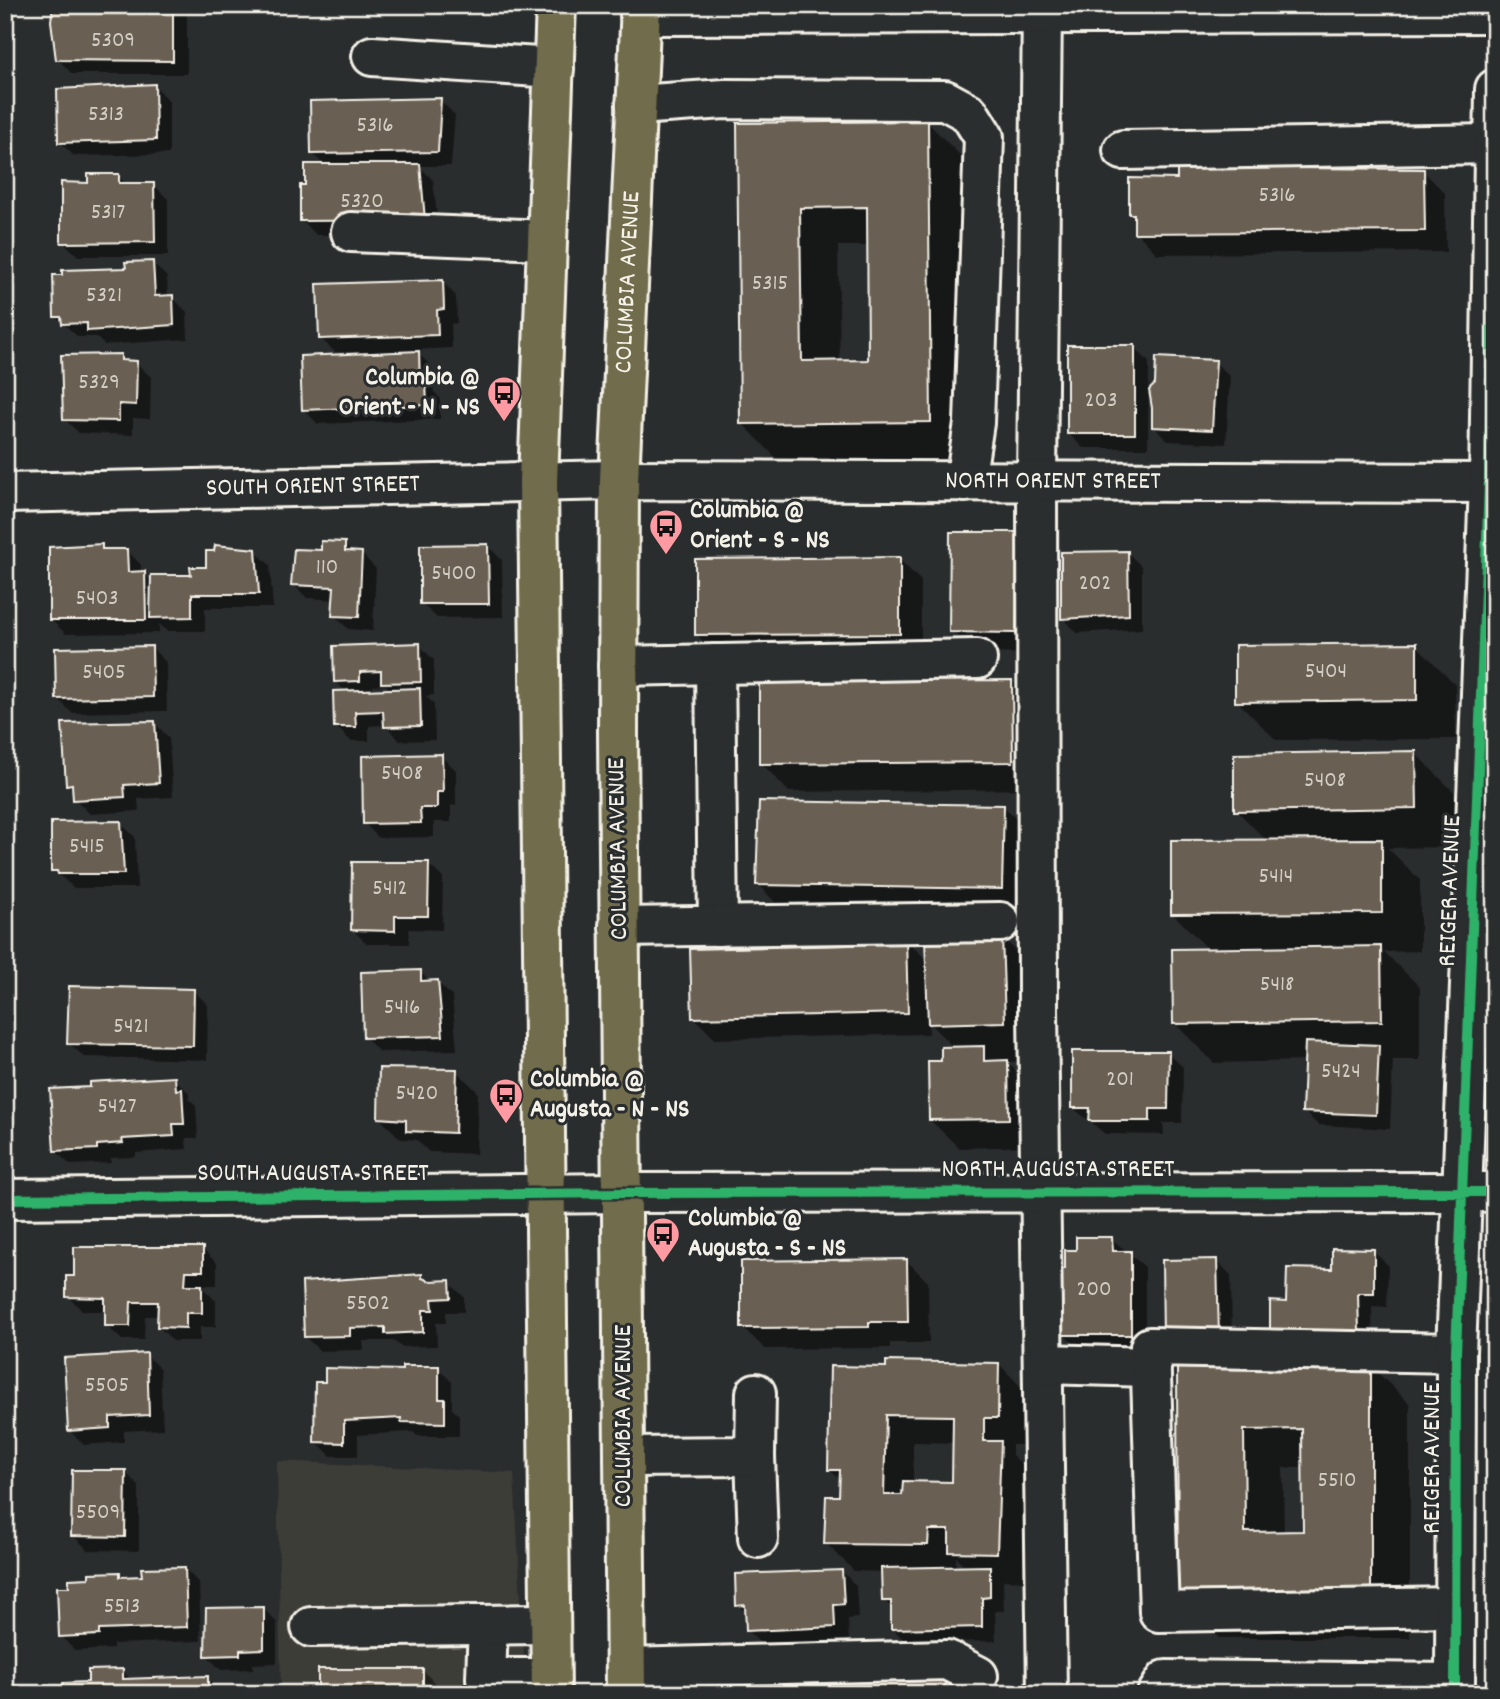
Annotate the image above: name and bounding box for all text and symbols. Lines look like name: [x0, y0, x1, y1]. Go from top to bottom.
house number: 5309: [91, 25, 135, 58]
house number: 5313: [88, 99, 124, 132]
house number: 5316: [356, 110, 394, 143]
house number: 5316: [1258, 180, 1296, 213]
house number: 5320: [340, 186, 384, 219]
street label: COLUMBIA AVENUE: [605, 190, 651, 374]
house number: 5317: [91, 197, 125, 230]
house number: 5315: [752, 268, 788, 301]
house number: 5321: [86, 280, 122, 313]
place label: Columbia @ Orient - N - NS: [339, 360, 480, 427]
house number: 5329: [78, 367, 120, 400]
bus stop icon: Columbia @ Orient - N - NS: [485, 374, 523, 423]
house number: 203: [1085, 385, 1117, 418]
street label: NORTH ORIENT STREET: [945, 463, 1161, 500]
street label: SOUTH ORIENT STREET: [206, 466, 421, 507]
place label: Columbia @ Orient - S - NS: [690, 493, 830, 560]
bus stop icon: Columbia @ Orient - S - NS: [647, 507, 685, 556]
house number: 110: [316, 552, 338, 585]
house number: 5400: [431, 558, 477, 591]
house number: 202: [1079, 568, 1111, 601]
house number: 5403: [76, 583, 118, 616]
house number: 5404: [1305, 656, 1347, 689]
house number: 5405: [82, 657, 126, 690]
street label: COLUMBIA AVENUE: [599, 757, 639, 941]
house number: 5408: [381, 758, 423, 791]
house number: 5408: [1304, 765, 1346, 798]
street label: REIGER AVENUE: [1430, 814, 1472, 967]
house number: 5415: [69, 831, 105, 864]
house number: 5414: [1259, 861, 1293, 894]
house number: 5412: [372, 873, 408, 906]
house number: 5418: [1260, 969, 1294, 1002]
house number: 5416: [384, 992, 420, 1025]
house number: 5421: [113, 1011, 149, 1044]
house number: 5424: [1321, 1056, 1361, 1089]
place label: Columbia @ Augusta - N - NS: [530, 1062, 689, 1129]
house number: 201: [1106, 1064, 1134, 1097]
bus stop icon: Columbia @ Augusta - N - NS: [487, 1076, 525, 1125]
house number: 5420: [396, 1078, 438, 1111]
house number: 5427: [97, 1091, 137, 1124]
street label: NORTH AUGUSTA STREET: [941, 1152, 1175, 1189]
street label: SOUTH AUGUSTA STREET: [197, 1156, 429, 1193]
place label: Columbia @ Augusta - S - NS: [688, 1201, 846, 1268]
bus stop icon: Columbia @ Augusta - S - NS: [644, 1215, 682, 1264]
house number: 200: [1076, 1274, 1112, 1307]
house number: 5502: [346, 1288, 390, 1321]
street label: COLUMBIA AVENUE: [606, 1325, 643, 1507]
house number: 5505: [85, 1370, 129, 1403]
street label: REIGER AVENUE: [1415, 1382, 1452, 1534]
house number: 5510: [1318, 1465, 1356, 1498]
house number: 5509: [76, 1497, 120, 1530]
house number: 5513: [104, 1591, 140, 1624]

